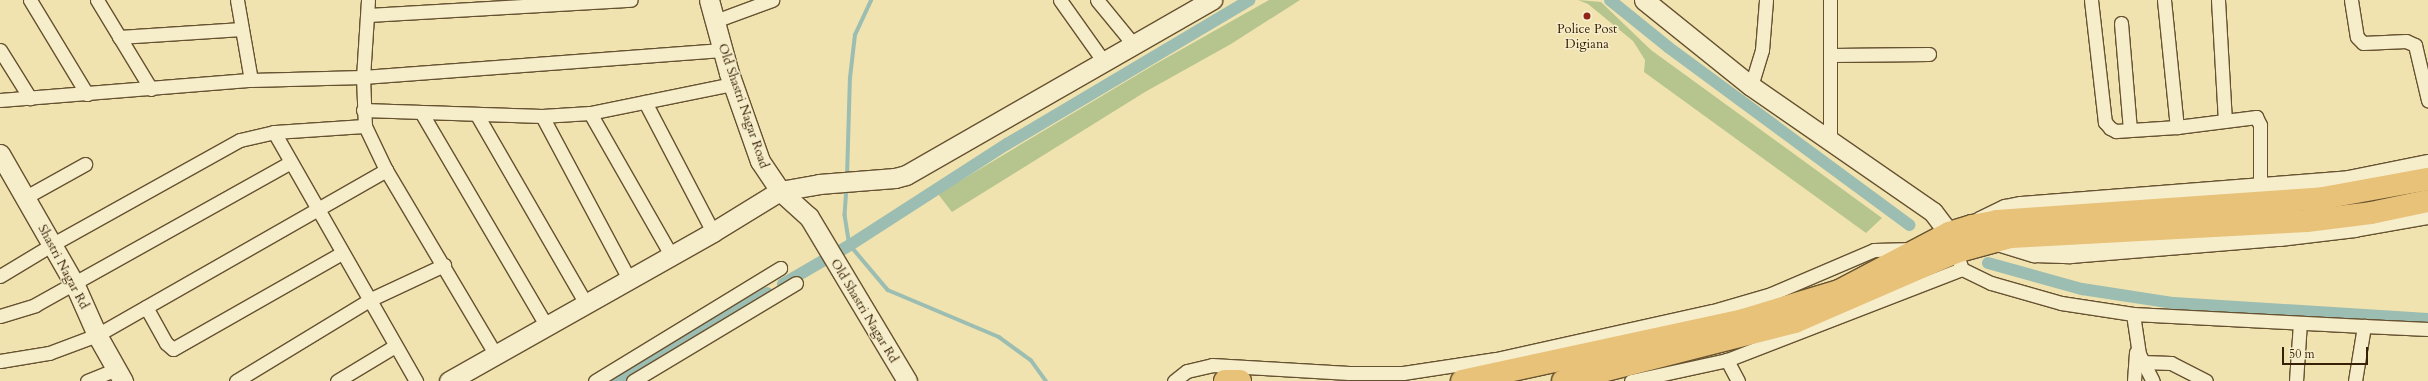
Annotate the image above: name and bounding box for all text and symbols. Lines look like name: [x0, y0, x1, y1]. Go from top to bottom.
marker: Police Post Digiana: [1582, 11, 1592, 21]
place label: Police Post Digiana: [1557, 22, 1617, 53]
street label: Old Shastri Nagar Road: [714, 42, 772, 170]
street label: Shastri Nagar Rd: [34, 222, 92, 312]
street label: Old Shastri Nagar Rd: [827, 256, 901, 366]
scale bar: [2284, 339, 2370, 365]
text: 50 m: [2289, 346, 2315, 362]

